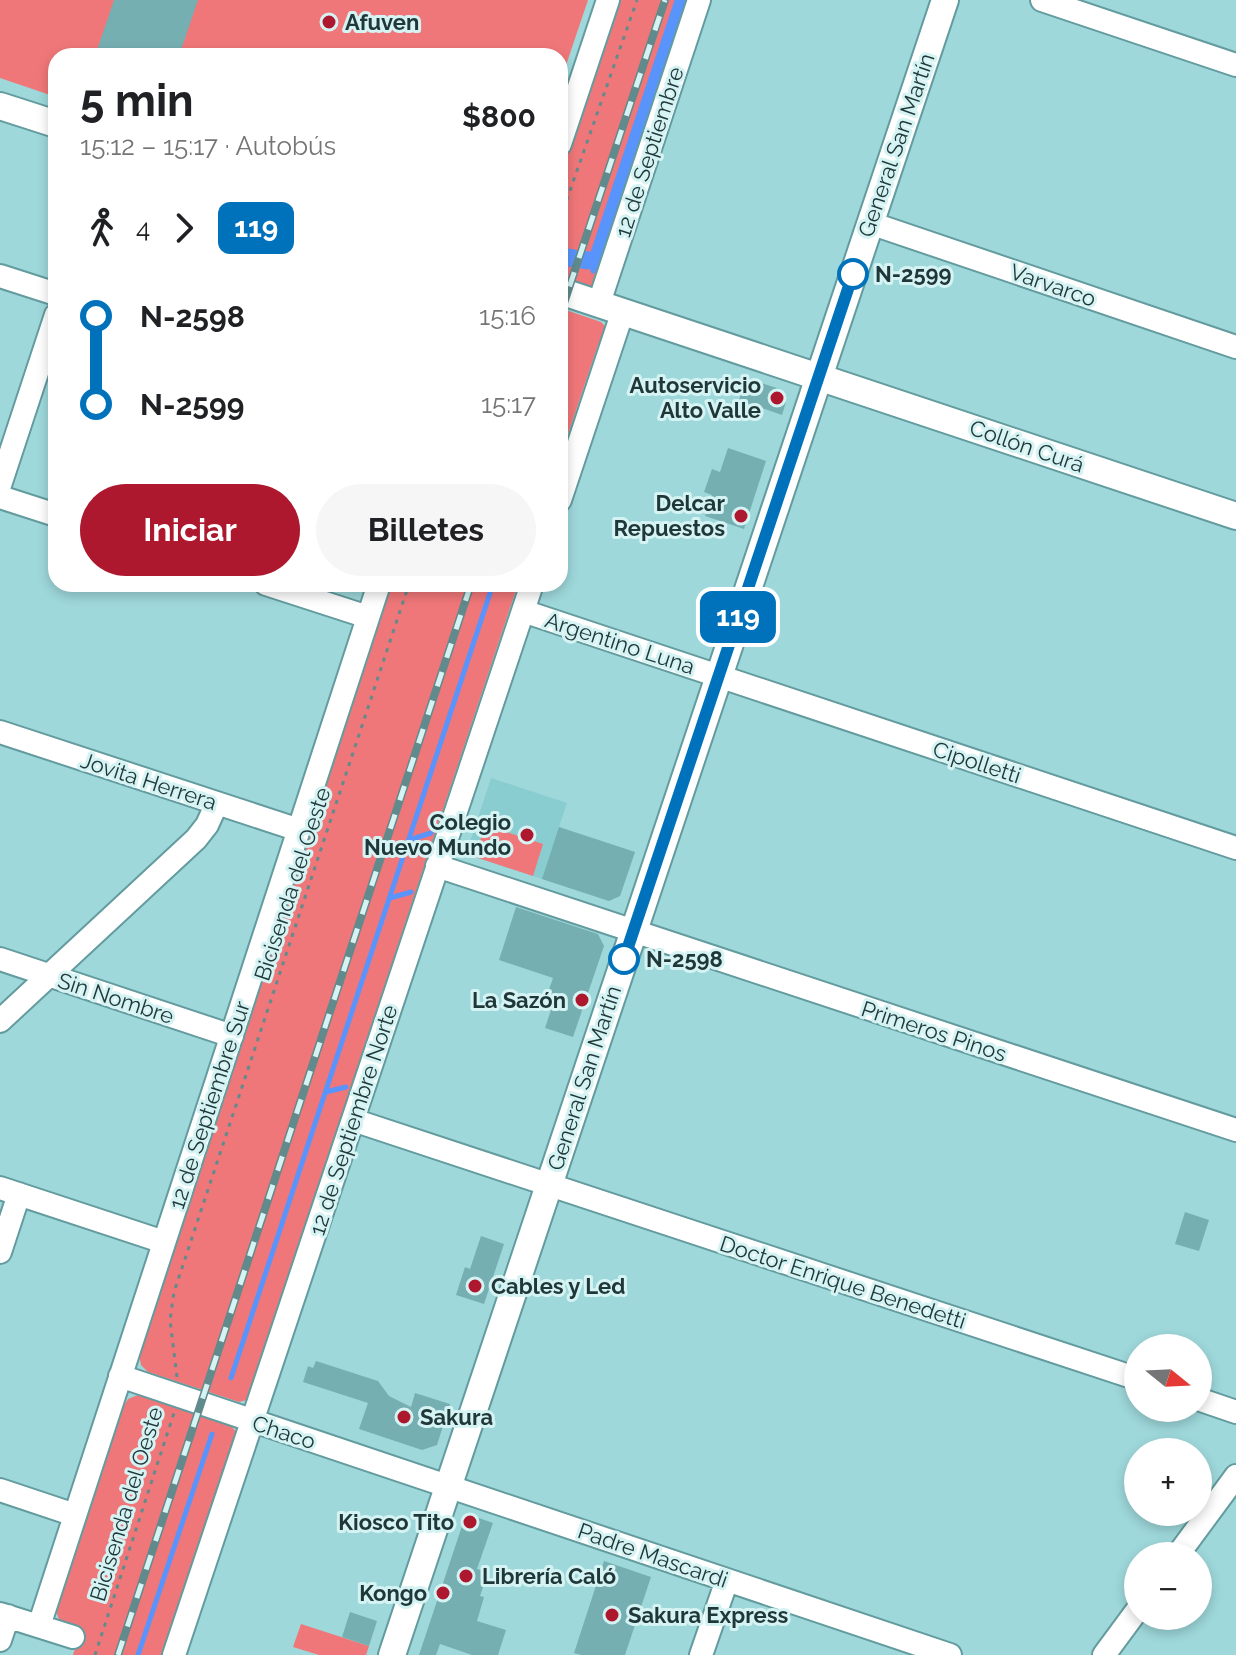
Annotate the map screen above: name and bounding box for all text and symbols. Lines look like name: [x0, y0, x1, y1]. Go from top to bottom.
place label: Afuven: [345, 9, 419, 35]
marker: Afuven: [320, 13, 338, 31]
street label: General San Martín: [852, 50, 940, 240]
street label: 12 de Septiembre: [609, 63, 689, 240]
text: 5 min: [80, 75, 194, 126]
text: $800: [462, 99, 536, 134]
text: 15:12 – 15:17 · Autobús: [80, 131, 336, 161]
icon: walk: [80, 206, 124, 250]
icon: forward: [162, 206, 206, 250]
text: 119: [234, 211, 278, 244]
text: 4: [136, 213, 150, 243]
street label: Varvarco: [1007, 258, 1099, 312]
marker: N-2599: [838, 259, 868, 289]
place label: N-2599: [875, 261, 952, 287]
text: N-2598: [140, 299, 245, 334]
text: 15:16: [479, 301, 536, 331]
place label: Autoservicio Alto Valle: [630, 372, 761, 423]
text: N-2599: [140, 387, 244, 422]
text: 15:17: [481, 389, 536, 419]
marker: Autoservicio Alto Valle: [768, 389, 786, 407]
street label: Collón Curá: [966, 414, 1088, 478]
button: Iniciar: [80, 484, 300, 576]
button: Billetes: [316, 484, 536, 576]
place label: Delcar Repuestos: [614, 490, 725, 541]
marker: Delcar Repuestos: [732, 507, 750, 525]
line badge: 119: [692, 591, 784, 643]
text: 119: [716, 600, 760, 633]
street label: Argentino Luna: [542, 607, 698, 679]
street label: Cipolletti: [930, 736, 1024, 788]
street label: Jovita Herrera: [78, 747, 220, 815]
street label: Bicisenda del Oeste: [248, 784, 336, 984]
place label: Colegio Nuevo Mundo: [364, 809, 511, 860]
marker: Colegio Nuevo Mundo: [518, 826, 536, 844]
marker: N-2598: [609, 944, 639, 974]
place label: N-2598: [646, 946, 723, 972]
street label: Sin Nombre: [55, 967, 177, 1029]
street label: General San Martín: [542, 982, 626, 1174]
place label: La Sazón: [472, 987, 566, 1013]
marker: La Sazón: [573, 991, 591, 1009]
street label: Primeros Pinos: [858, 995, 1010, 1067]
street label: 12 de Septiembre Sur: [163, 997, 255, 1212]
street label: 12 de Septiembre Norte: [303, 1001, 403, 1239]
street label: Doctor Enrique Benedetti: [717, 1230, 969, 1334]
place label: Cables y Led: [491, 1273, 625, 1299]
marker: Cables y Led: [466, 1277, 484, 1295]
north arrow: [1124, 1334, 1212, 1422]
map controls: [1124, 1334, 1212, 1630]
street label: Bicisenda del Oeste: [84, 1404, 168, 1604]
place label: Sakura: [420, 1404, 493, 1430]
marker: Sakura: [395, 1408, 413, 1426]
street label: Chaco: [249, 1410, 319, 1454]
button: +: [1124, 1438, 1212, 1526]
place label: Kiosco Tito: [338, 1509, 454, 1535]
marker: Kiosco Tito: [461, 1513, 479, 1531]
street label: Padre Mascardi: [575, 1517, 731, 1593]
button: −: [1124, 1542, 1212, 1630]
place label: Librería Caló: [482, 1563, 616, 1589]
marker: Librería Caló: [457, 1567, 475, 1585]
place label: Kongo: [359, 1580, 427, 1606]
marker: Kongo: [434, 1584, 452, 1602]
place label: Sakura Express: [628, 1602, 789, 1628]
marker: Sakura Express: [603, 1606, 621, 1624]

